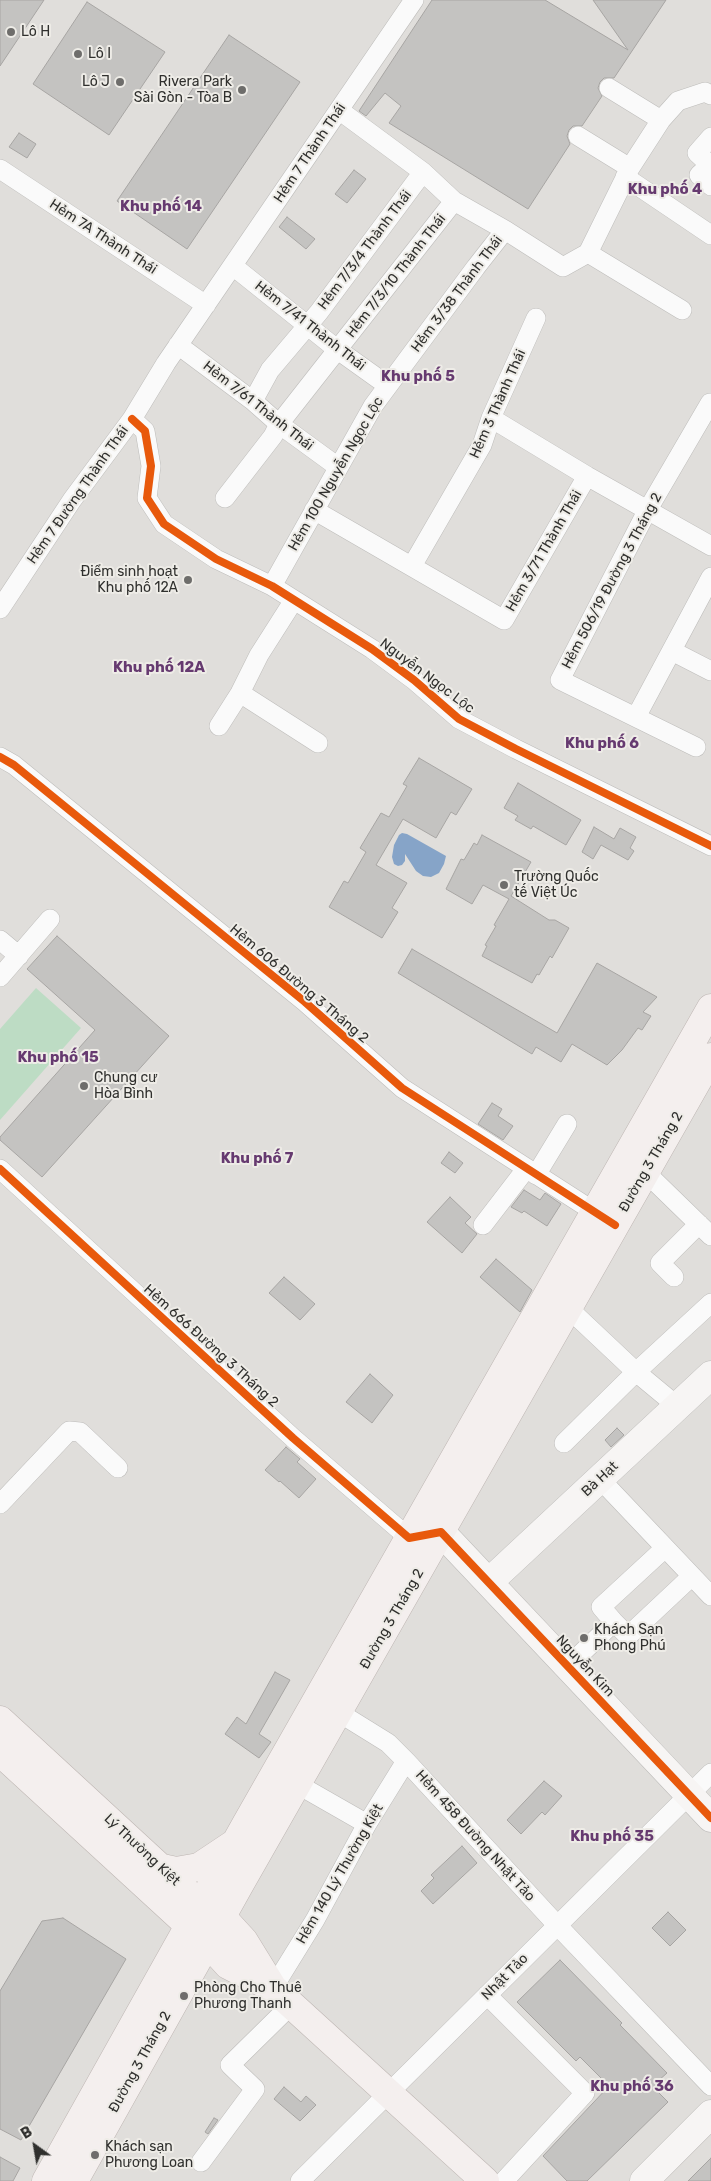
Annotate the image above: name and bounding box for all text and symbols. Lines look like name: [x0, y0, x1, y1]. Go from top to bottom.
place label: Lô H: [21, 24, 50, 40]
marker: Lô H: [5, 26, 17, 38]
place label: Lô I: [88, 46, 111, 62]
marker: Lô I: [72, 48, 84, 60]
place label: Lô J: [82, 74, 110, 90]
place label: Rivera Park Sài Gòn - Tòa B: [134, 74, 232, 106]
marker: Lô J: [114, 76, 126, 88]
marker: Rivera Park Sài Gòn - Tòa B: [236, 84, 248, 96]
street label: Hẻm 7 Thành Thái: [271, 100, 349, 206]
district label: Khu phố 4: [628, 181, 702, 199]
street label: Hẻm 7/3/4 Thành Thái: [315, 187, 415, 313]
street label: Hẻm 7A Thành Thái: [46, 196, 160, 278]
district label: Khu phố 14: [120, 198, 202, 216]
street label: Hẻm 7/3/10 Thành Thái: [343, 211, 449, 341]
street label: Hẻm 3/38 Thành Thái: [408, 232, 506, 356]
street label: Hẻm 7/41 Thành Thái: [251, 278, 369, 374]
street label: Hẻm 3 Thành Thái: [466, 347, 530, 461]
street label: Hẻm 7/61 Thành Thái: [199, 358, 317, 454]
district label: Khu phố 5: [381, 368, 455, 386]
street label: Hẻm 100 Nguyễn Ngọc Lộc: [285, 394, 387, 554]
street label: Hẻm 7 Đường Thành Thái: [24, 423, 132, 567]
street label: Hẻm 3/71 Thành Thái: [502, 487, 586, 615]
street label: Hẻm 506/19 Đường 3 Tháng 2: [558, 490, 666, 672]
place label: Điểm sinh hoạt Khu phố 12A: [80, 564, 178, 596]
marker: Điểm sinh hoạt Khu phố 12A: [182, 574, 194, 586]
street label: Nguyễn Ngọc Lộc: [376, 635, 478, 717]
district label: Khu phố 12A: [113, 659, 205, 677]
district label: Khu phố 6: [565, 735, 639, 753]
place label: Trường Quốc tế Việt Úc: [514, 869, 599, 902]
marker: Trường Quốc tế Việt Úc: [498, 879, 510, 891]
street label: Hẻm 606 Đường 3 Tháng 2: [226, 921, 372, 1047]
district label: Khu phố 15: [17, 1049, 99, 1067]
place label: Chung cư Hòa Bình: [94, 1070, 158, 1102]
marker: Chung cư Hòa Bình: [78, 1080, 90, 1092]
street label: Đường 3 Tháng 2: [615, 1109, 687, 1215]
district label: Khu phố 7: [221, 1150, 293, 1168]
street label: Hẻm 666 Đường 3 Tháng 2: [140, 1281, 282, 1411]
street label: Bà Hạt: [578, 1458, 622, 1500]
street label: Đường 3 Tháng 2: [356, 1566, 428, 1672]
place label: Khách Sạn Phong Phú: [594, 1622, 666, 1654]
street label: Nguyễn Kim: [552, 1632, 618, 1700]
marker: Khách Sạn Phong Phú: [578, 1632, 590, 1644]
street label: Hẻm 458 Đường Nhật Tảo: [412, 1767, 538, 1905]
street label: Hẻm 140 Lý Thường Kiệt: [293, 1801, 387, 1947]
street label: Lý Thường Kiệt: [100, 1810, 184, 1890]
district label: Khu phố 35: [570, 1828, 654, 1846]
street label: Nhật Tảo: [478, 1950, 532, 2004]
place label: Phòng Cho Thuê Phương Thanh: [194, 1980, 302, 2012]
marker: Phòng Cho Thuê Phương Thanh: [178, 1990, 190, 2002]
street label: Đường 3 Tháng 2: [105, 2009, 175, 2115]
district label: Khu phố 36: [590, 2078, 674, 2096]
north arrow: [10, 2121, 60, 2171]
text: B: [18, 2123, 35, 2143]
place label: Khách sạn Phương Loan: [105, 2139, 193, 2172]
marker: Khách sạn Phương Loan: [89, 2149, 101, 2161]

